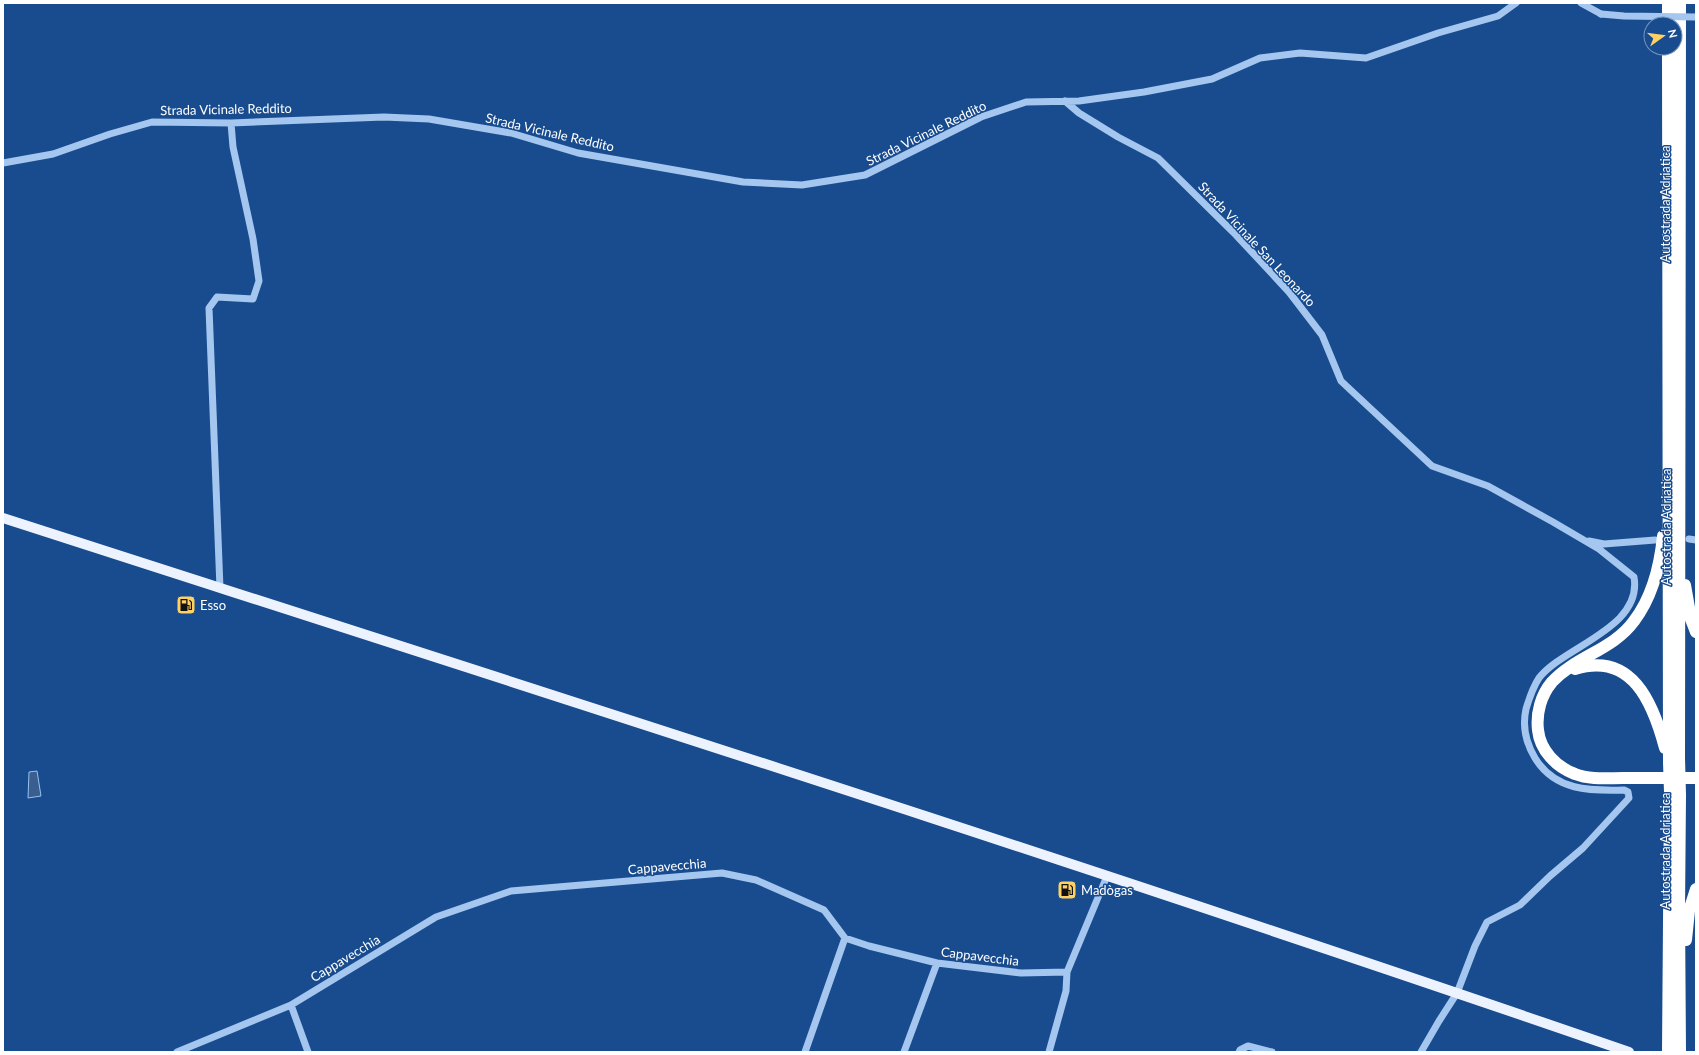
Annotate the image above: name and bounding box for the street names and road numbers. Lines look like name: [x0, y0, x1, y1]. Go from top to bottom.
street label: Strada Vicinale Reddito: [863, 97, 989, 169]
street label: Strada Vicinale Reddito: [160, 100, 292, 118]
street label: Strada Vicinale Reddito: [484, 109, 616, 155]
street label: Autostrada Adriatica: [1657, 146, 1673, 262]
street label: Strada Vicinale San Leonardo: [1195, 178, 1319, 310]
street label: Autostrada Adriatica: [1658, 469, 1674, 585]
street label: Autostrada Adriatica: [1657, 793, 1673, 909]
street label: Cappavecchia: [627, 855, 707, 877]
street label: Cappavecchia: [307, 931, 383, 985]
street label: Cappavecchia: [940, 943, 1020, 969]

